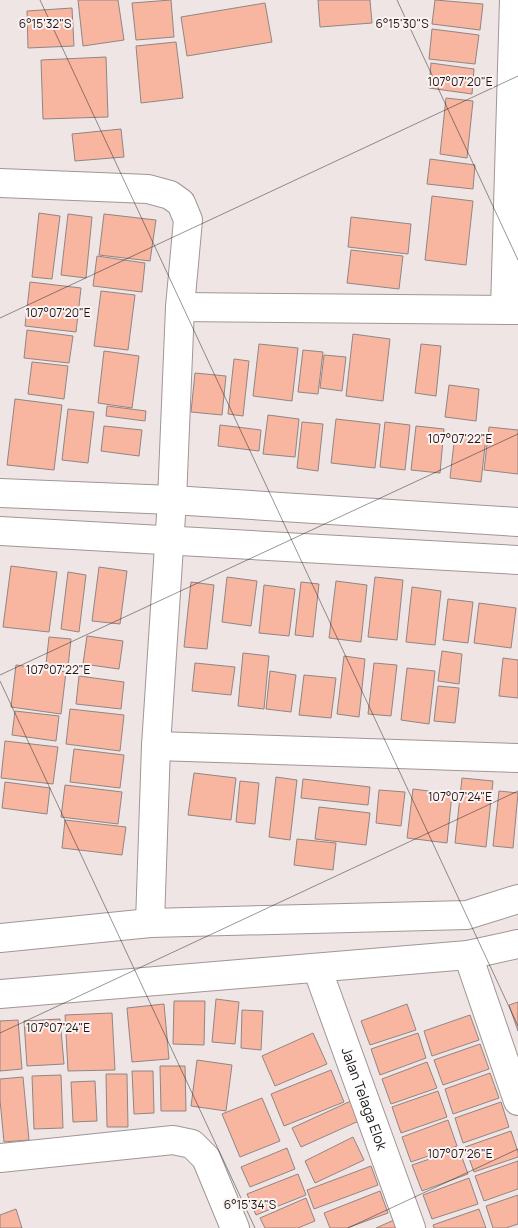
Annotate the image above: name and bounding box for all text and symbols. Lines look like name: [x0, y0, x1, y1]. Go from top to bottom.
text: 6°15'32"S: [19, 15, 71, 32]
text: 6°15'30"S: [375, 15, 429, 32]
text: 107°07'20"E: [427, 73, 493, 90]
text: 107°07'20"E: [25, 304, 91, 321]
text: 107°07'22"E: [428, 430, 492, 447]
text: 107°07'22"E: [26, 661, 90, 678]
text: 107°07'24"E: [428, 788, 492, 805]
text: 107°07'24"E: [26, 1019, 90, 1036]
street label: Jalan Telaga Elok: [337, 1044, 392, 1154]
text: 107°07'26"E: [427, 1145, 493, 1162]
text: 6°15'34"S: [224, 1196, 276, 1213]

